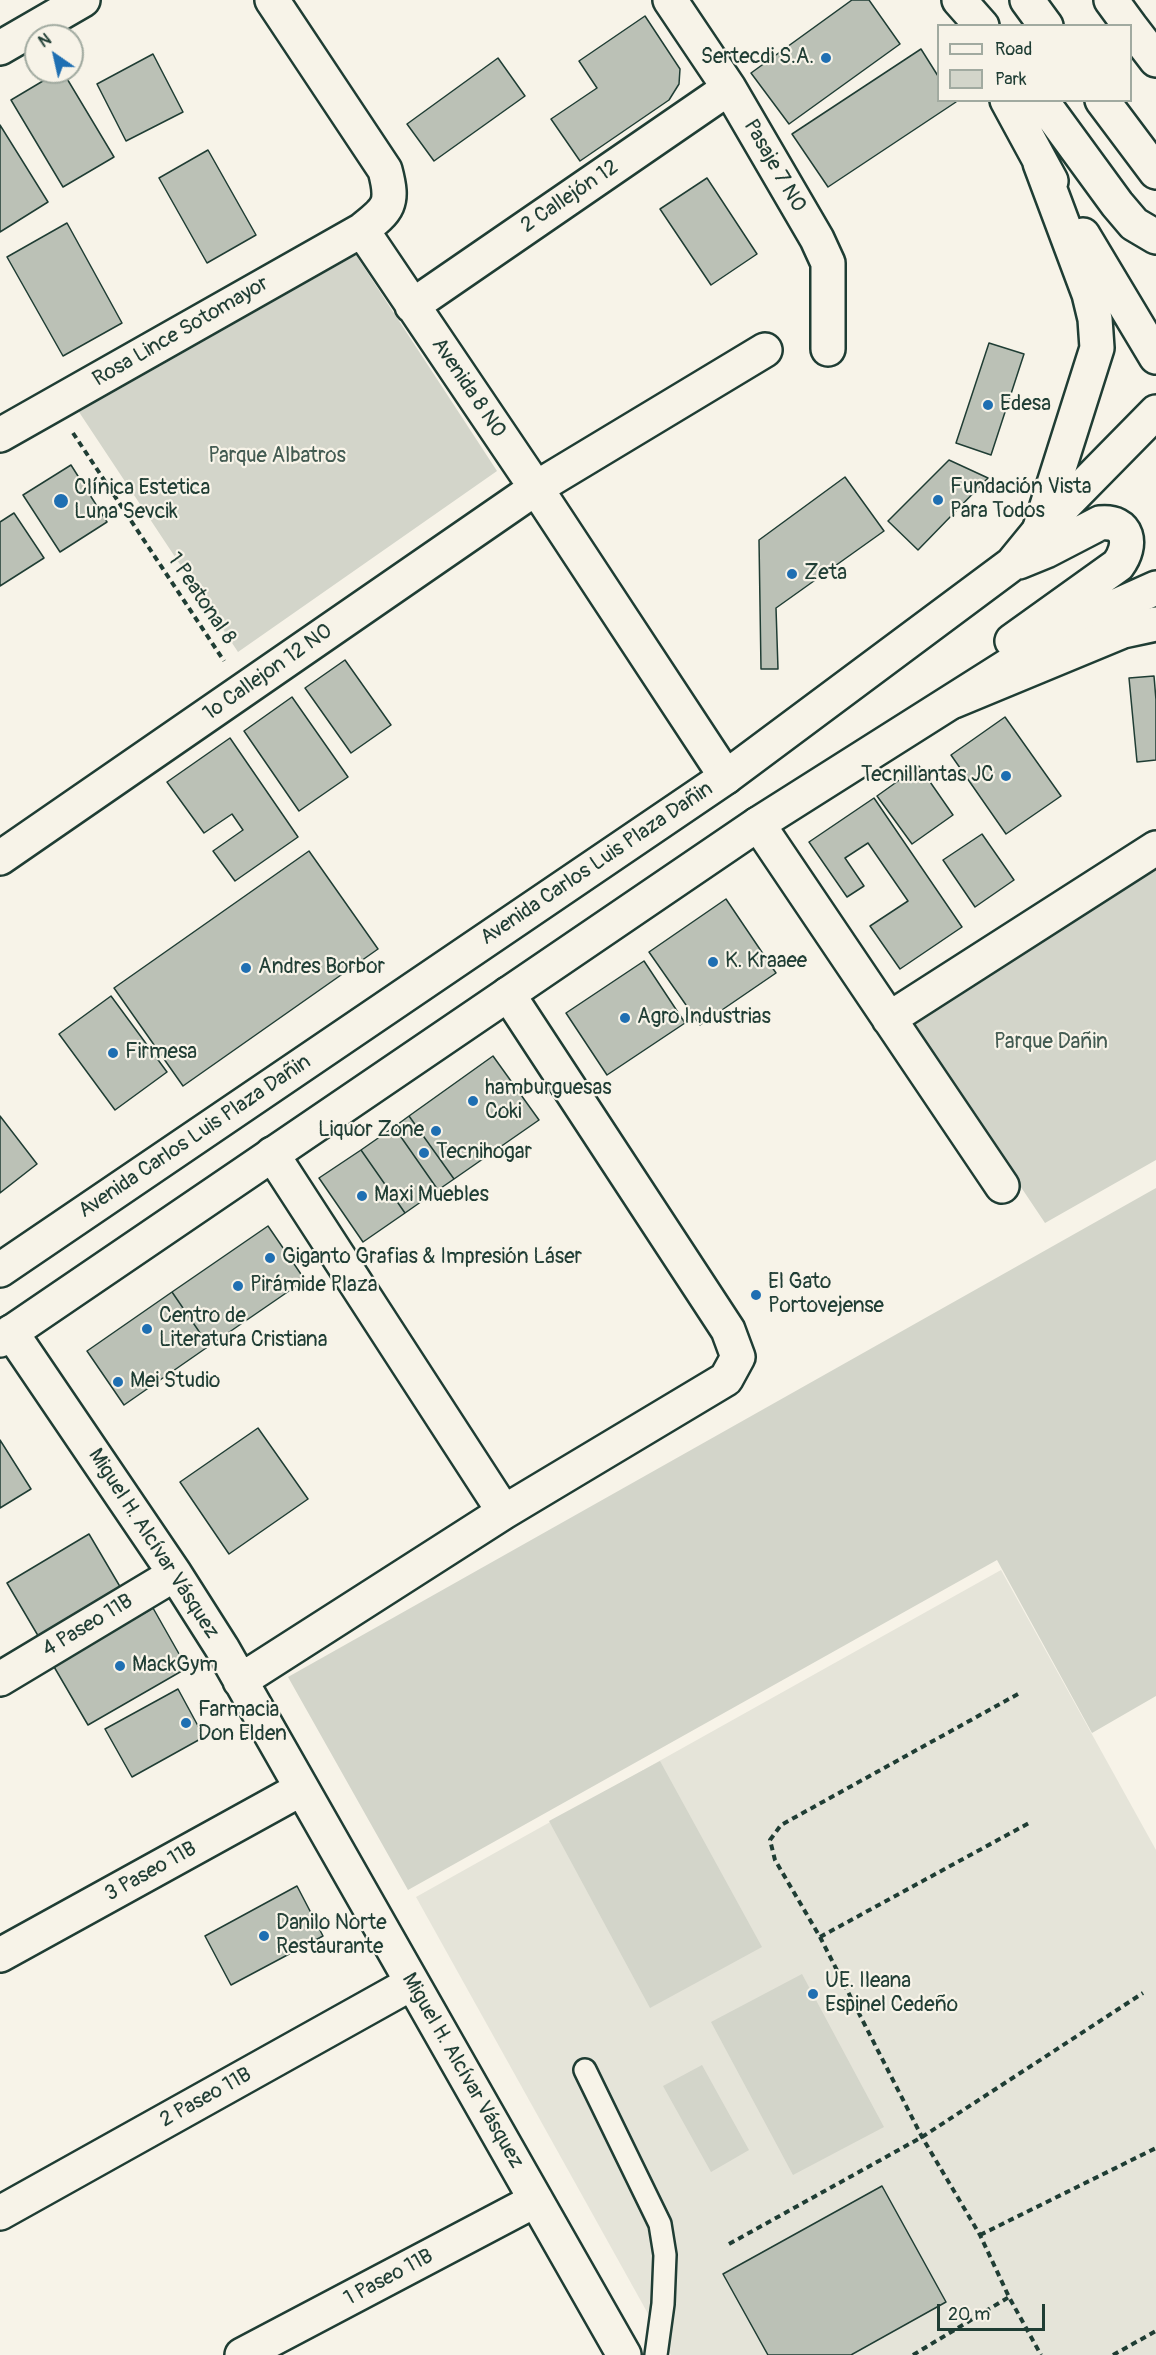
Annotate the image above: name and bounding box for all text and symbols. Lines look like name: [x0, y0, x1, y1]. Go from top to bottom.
north arrow: [24, 24, 84, 84]
legend: [937, 24, 1132, 102]
text: N: [35, 29, 55, 52]
text: Road: [995, 38, 1032, 61]
place label: Sertecdi S.A.: [701, 45, 814, 71]
marker: Sertecdi S.A.: [819, 51, 833, 65]
text: Park: [995, 68, 1027, 91]
street label: Pasaje 7 NO: [737, 115, 811, 217]
street label: 2 Callejón 12: [516, 155, 624, 239]
street label: Rosa Lince Sotomayor: [89, 271, 273, 393]
street label: Avenida 8 NO: [425, 333, 511, 443]
place label: Edesa: [1000, 392, 1051, 418]
marker: Edesa: [981, 398, 995, 412]
park label: Parque Albatros: [208, 444, 346, 470]
place label: Fundación Vista Para Todos: [950, 475, 1091, 525]
place label: Clínica Estetica Luna Sevcik: [74, 476, 210, 526]
marker: Clínica Estetica Luna Sevcik: [52, 492, 70, 510]
marker: Fundación Vista Para Todos: [931, 493, 945, 507]
street label: 1 Peatonal 8: [161, 548, 241, 650]
place label: Zeta: [804, 561, 847, 587]
marker: Zeta: [785, 567, 799, 581]
street label: 1º Callejon 12 NO: [199, 619, 337, 727]
place label: Tecnillantas JC: [861, 763, 994, 789]
marker: Tecnillantas JC: [999, 769, 1013, 783]
street label: Avenida Carlos Luis Plaza Dañin: [476, 777, 718, 951]
place label: K. Kraaee: [725, 949, 807, 975]
place label: Andres Borbor: [258, 955, 385, 981]
marker: K. Kraaee: [706, 955, 720, 969]
marker: Andres Borbor: [239, 961, 253, 975]
place label: Agro Industrias: [637, 1005, 771, 1031]
marker: Agro Industrias: [618, 1011, 632, 1025]
park label: Parque Dañin: [994, 1030, 1108, 1056]
place label: Firmesa: [125, 1040, 197, 1066]
marker: Firmesa: [106, 1046, 120, 1060]
street label: Avenida Carlos Luis Plaza Dañin: [74, 1050, 316, 1224]
place label: hamburguesas Coki: [485, 1076, 612, 1126]
marker: hamburguesas Coki: [466, 1094, 480, 1108]
place label: Liquor Zone: [318, 1118, 424, 1144]
marker: Liquor Zone: [429, 1124, 443, 1138]
place label: Tecnihogar: [436, 1140, 532, 1166]
marker: Tecnihogar: [417, 1146, 431, 1160]
place label: Maxi Muebles: [374, 1183, 489, 1209]
marker: Maxi Muebles: [355, 1189, 369, 1203]
place label: Giganto Grafias & Impresión Láser: [282, 1245, 582, 1271]
marker: Giganto Grafias & Impresión Láser: [263, 1251, 277, 1265]
place label: El Gato Portovejense: [768, 1270, 884, 1320]
place label: Pirámide Plaza: [250, 1273, 377, 1299]
marker: Pirámide Plaza: [231, 1279, 245, 1293]
marker: El Gato Portovejense: [749, 1288, 763, 1302]
place label: Centro de Literatura Cristiana: [159, 1304, 327, 1354]
marker: Centro de Literatura Cristiana: [140, 1322, 154, 1336]
place label: Mei Studio: [130, 1369, 220, 1395]
marker: Mei Studio: [111, 1375, 125, 1389]
street label: Miguel H. Alcívar Vásquez: [82, 1444, 224, 1644]
street label: 4 Paseo 11B: [38, 1589, 138, 1663]
place label: MackGym: [132, 1653, 218, 1679]
marker: MackGym: [113, 1659, 127, 1673]
place label: Farmacia Don Elden: [198, 1698, 287, 1748]
marker: Farmacia Don Elden: [179, 1716, 193, 1730]
street label: 3 Paseo 11B: [101, 1837, 201, 1907]
place label: Danilo Norte Restaurante: [276, 1911, 387, 1961]
marker: Danilo Norte Restaurante: [257, 1929, 271, 1943]
street label: Miguel H. Alcívar Vásquez: [396, 1969, 528, 2173]
place label: UE. Ileana Espinel Cedeño: [825, 1969, 958, 2019]
marker: UE. Ileana Espinel Cedeño: [806, 1987, 820, 2001]
street label: 2 Paseo 11B: [156, 2063, 256, 2133]
street label: 1 Paseo 11B: [340, 2244, 438, 2312]
scale bar: [940, 2292, 1048, 2330]
text: 20 m: [948, 2303, 990, 2326]

